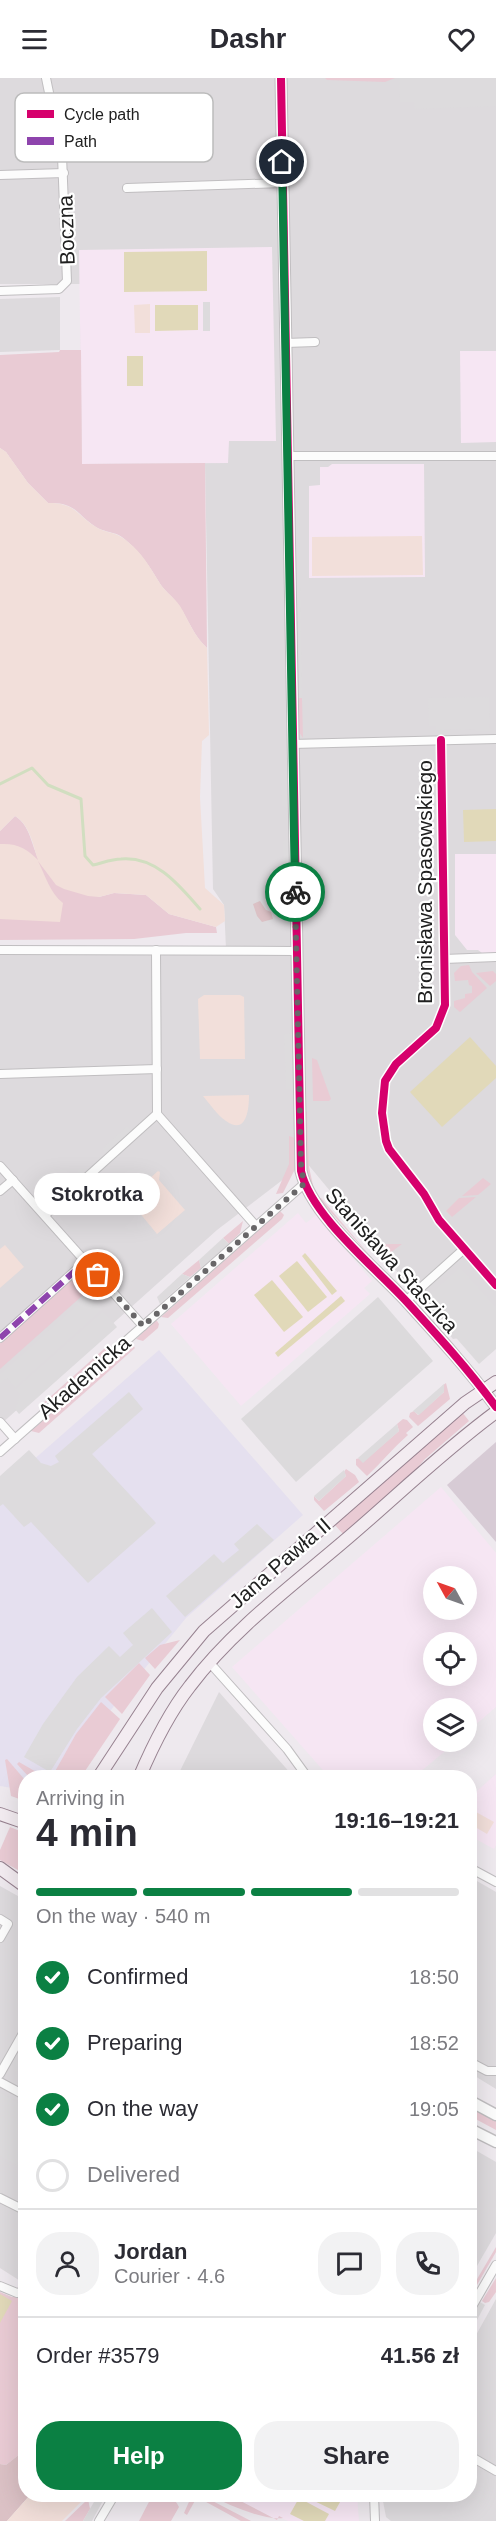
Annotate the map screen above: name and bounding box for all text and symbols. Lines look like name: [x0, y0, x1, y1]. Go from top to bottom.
icon: menu: [18, 23, 51, 56]
icon: heart: [445, 23, 478, 56]
text: Dashr: [210, 24, 286, 54]
legend: [15, 93, 213, 162]
text: Cycle path: [64, 106, 140, 123]
text: Path: [64, 133, 97, 150]
pin: [256, 136, 307, 187]
icon: home: [265, 145, 298, 178]
street label: Boczna: [53, 194, 79, 265]
street label: Bronisława Spasowskiego: [413, 760, 436, 1004]
courier: [265, 862, 325, 922]
icon: bike: [279, 876, 312, 909]
callout: Stokrotka: [35, 1173, 161, 1215]
text: Stokrotka: [51, 1183, 143, 1205]
street label: Stanisława Staszica: [321, 1183, 463, 1337]
pin: [72, 1249, 123, 1300]
icon: bag: [81, 1258, 114, 1291]
street label: Akademicka: [33, 1331, 135, 1423]
street label: Jana Pawła II: [225, 1513, 335, 1613]
north arrow: [423, 1566, 477, 1620]
map controls: [423, 1566, 477, 1752]
button: locate: [423, 1632, 477, 1686]
button: layers: [423, 1698, 477, 1752]
text: Arriving in: [36, 1787, 125, 1809]
text: 19:16–19:21: [334, 1808, 459, 1833]
text: 4 min: [36, 1811, 138, 1854]
text: On the way · 540 m: [36, 1905, 211, 1927]
icon: check: [36, 1961, 69, 1994]
text: Confirmed: [87, 1964, 188, 1989]
text: 18:50: [409, 1966, 459, 1988]
icon: check: [36, 2027, 69, 2060]
text: Preparing: [87, 2030, 182, 2055]
text: 18:52: [409, 2032, 459, 2054]
icon: check: [36, 2093, 69, 2126]
text: On the way: [87, 2096, 198, 2121]
text: 19:05: [409, 2098, 459, 2120]
text: Delivered: [87, 2162, 180, 2187]
button: person: [36, 2232, 99, 2295]
button: chat: [318, 2232, 381, 2295]
button: phone: [396, 2232, 459, 2295]
text: Jordan: [114, 2239, 187, 2264]
text: Courier · 4.6: [114, 2265, 225, 2287]
text: Order #3579: [36, 2343, 160, 2368]
text: 41.56 zł: [381, 2343, 459, 2368]
button: Help: [36, 2421, 242, 2490]
button: Share: [254, 2421, 459, 2490]

